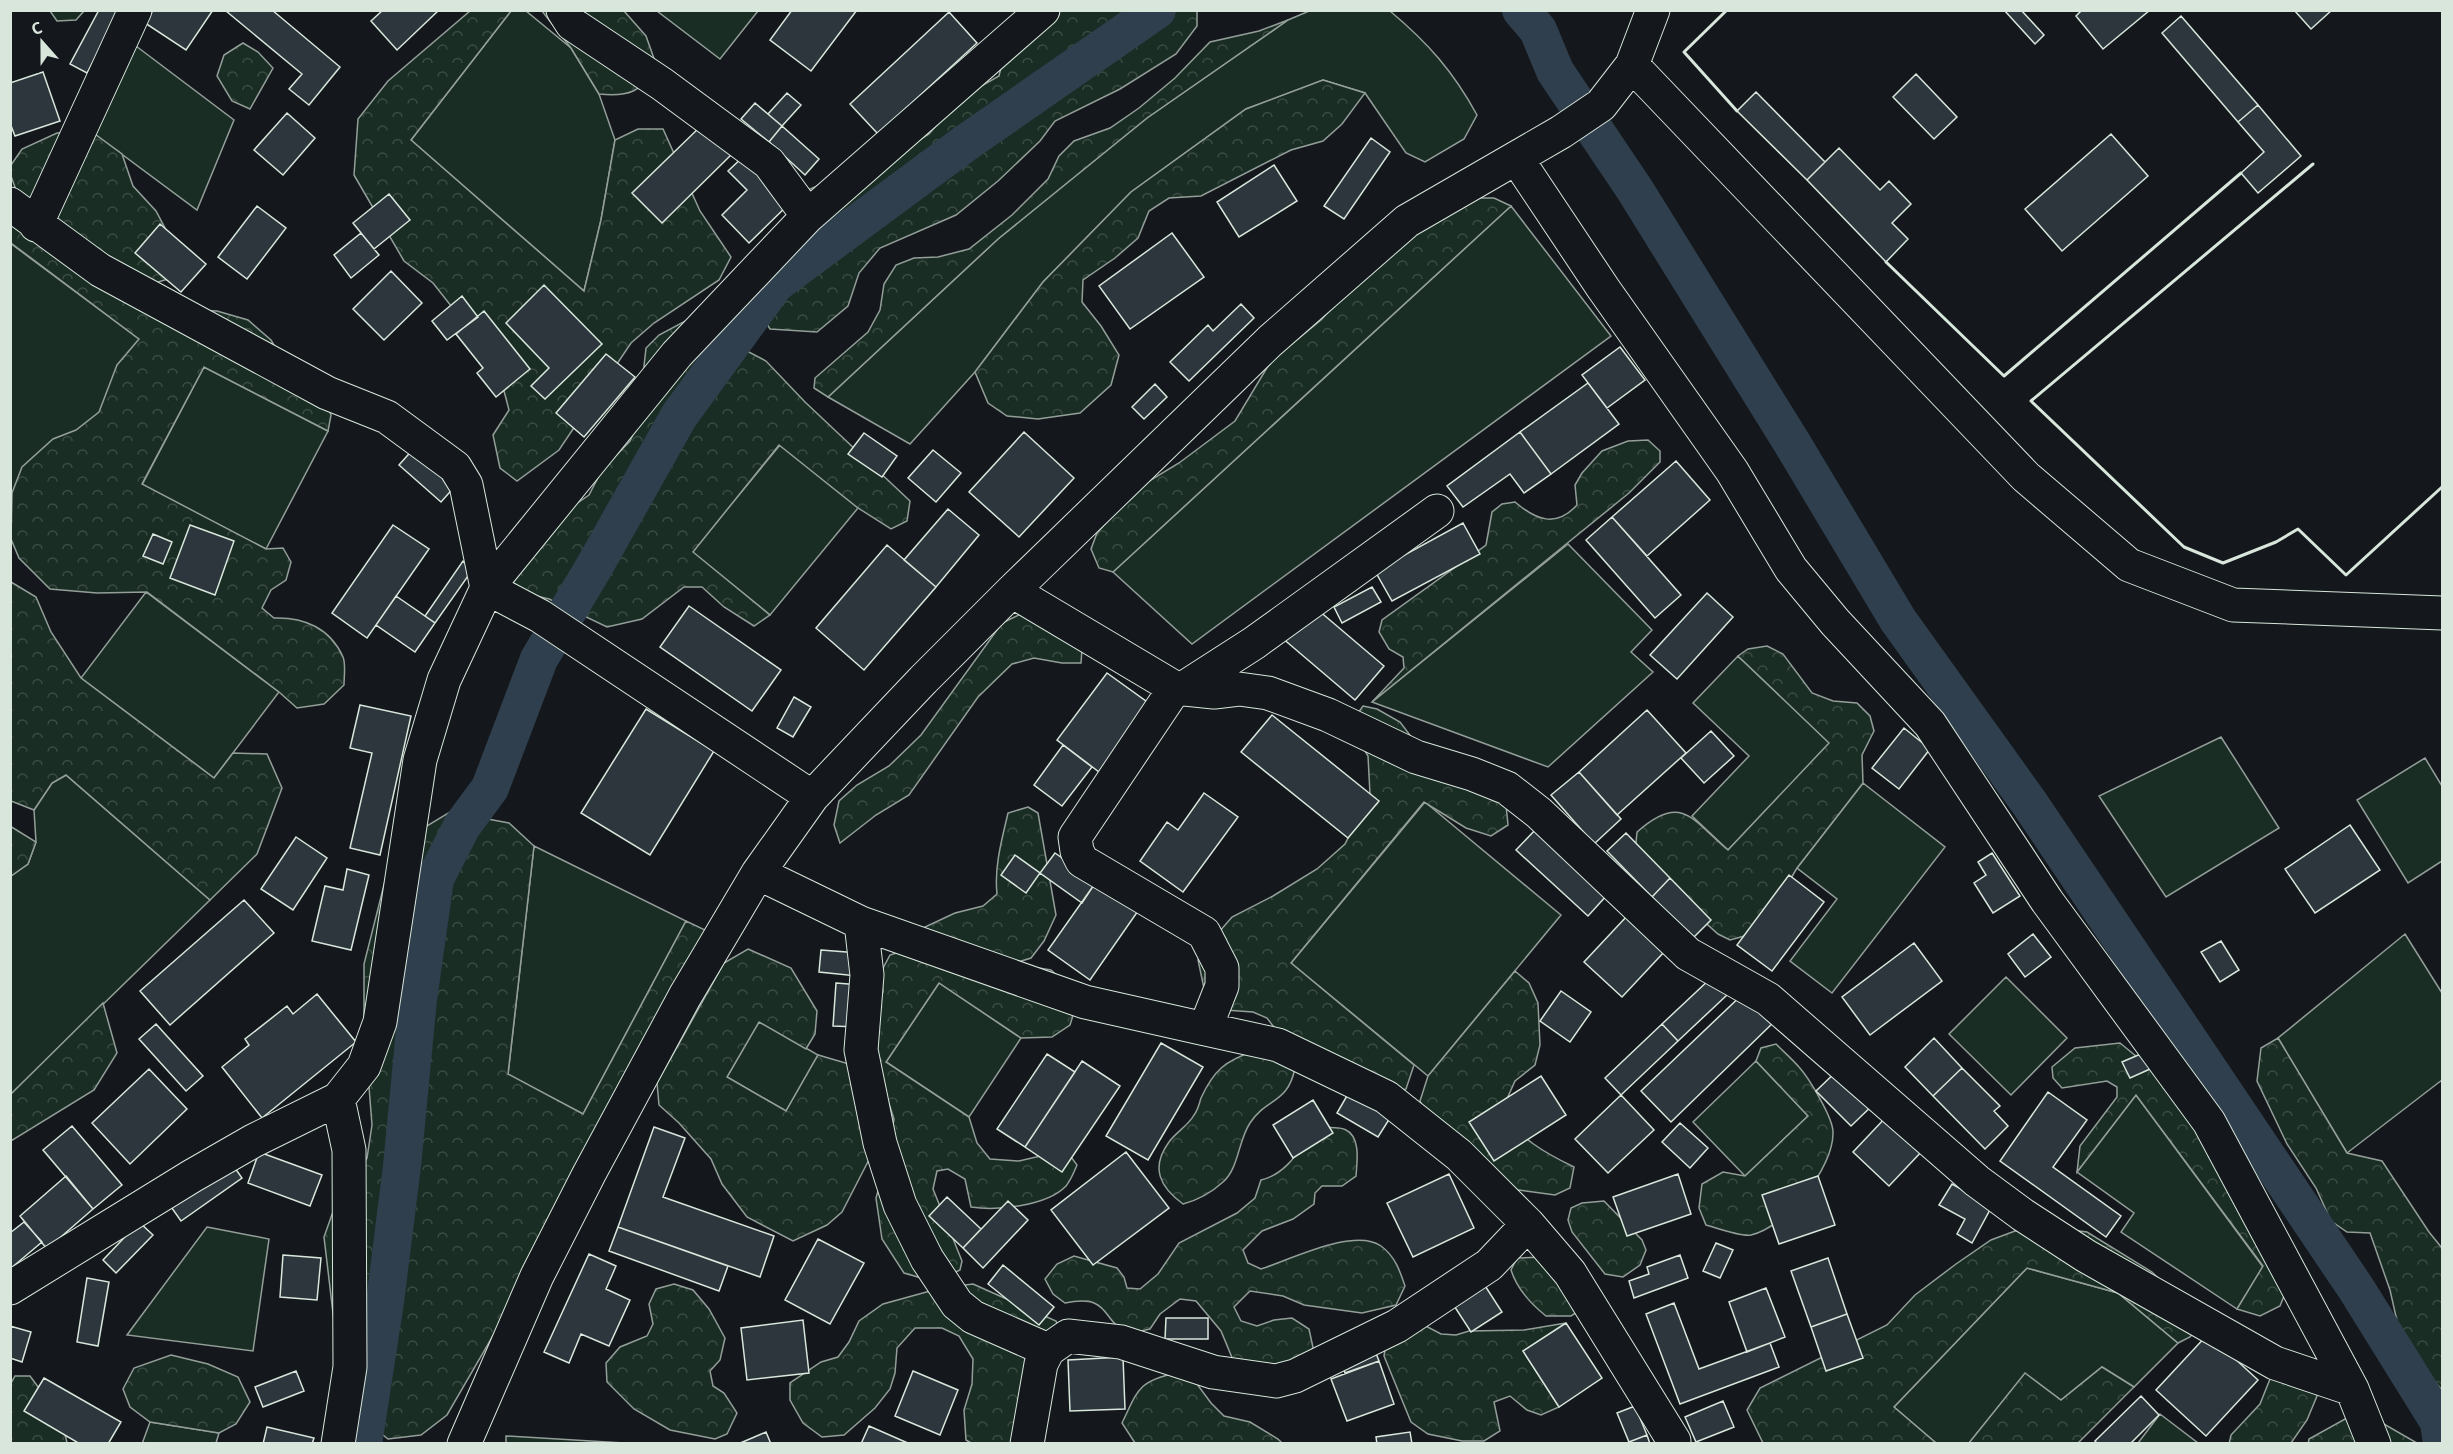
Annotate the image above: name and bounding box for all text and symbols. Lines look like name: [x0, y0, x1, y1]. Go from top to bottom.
north arrow: [12, 12, 72, 72]
text: С: [28, 16, 45, 40]

